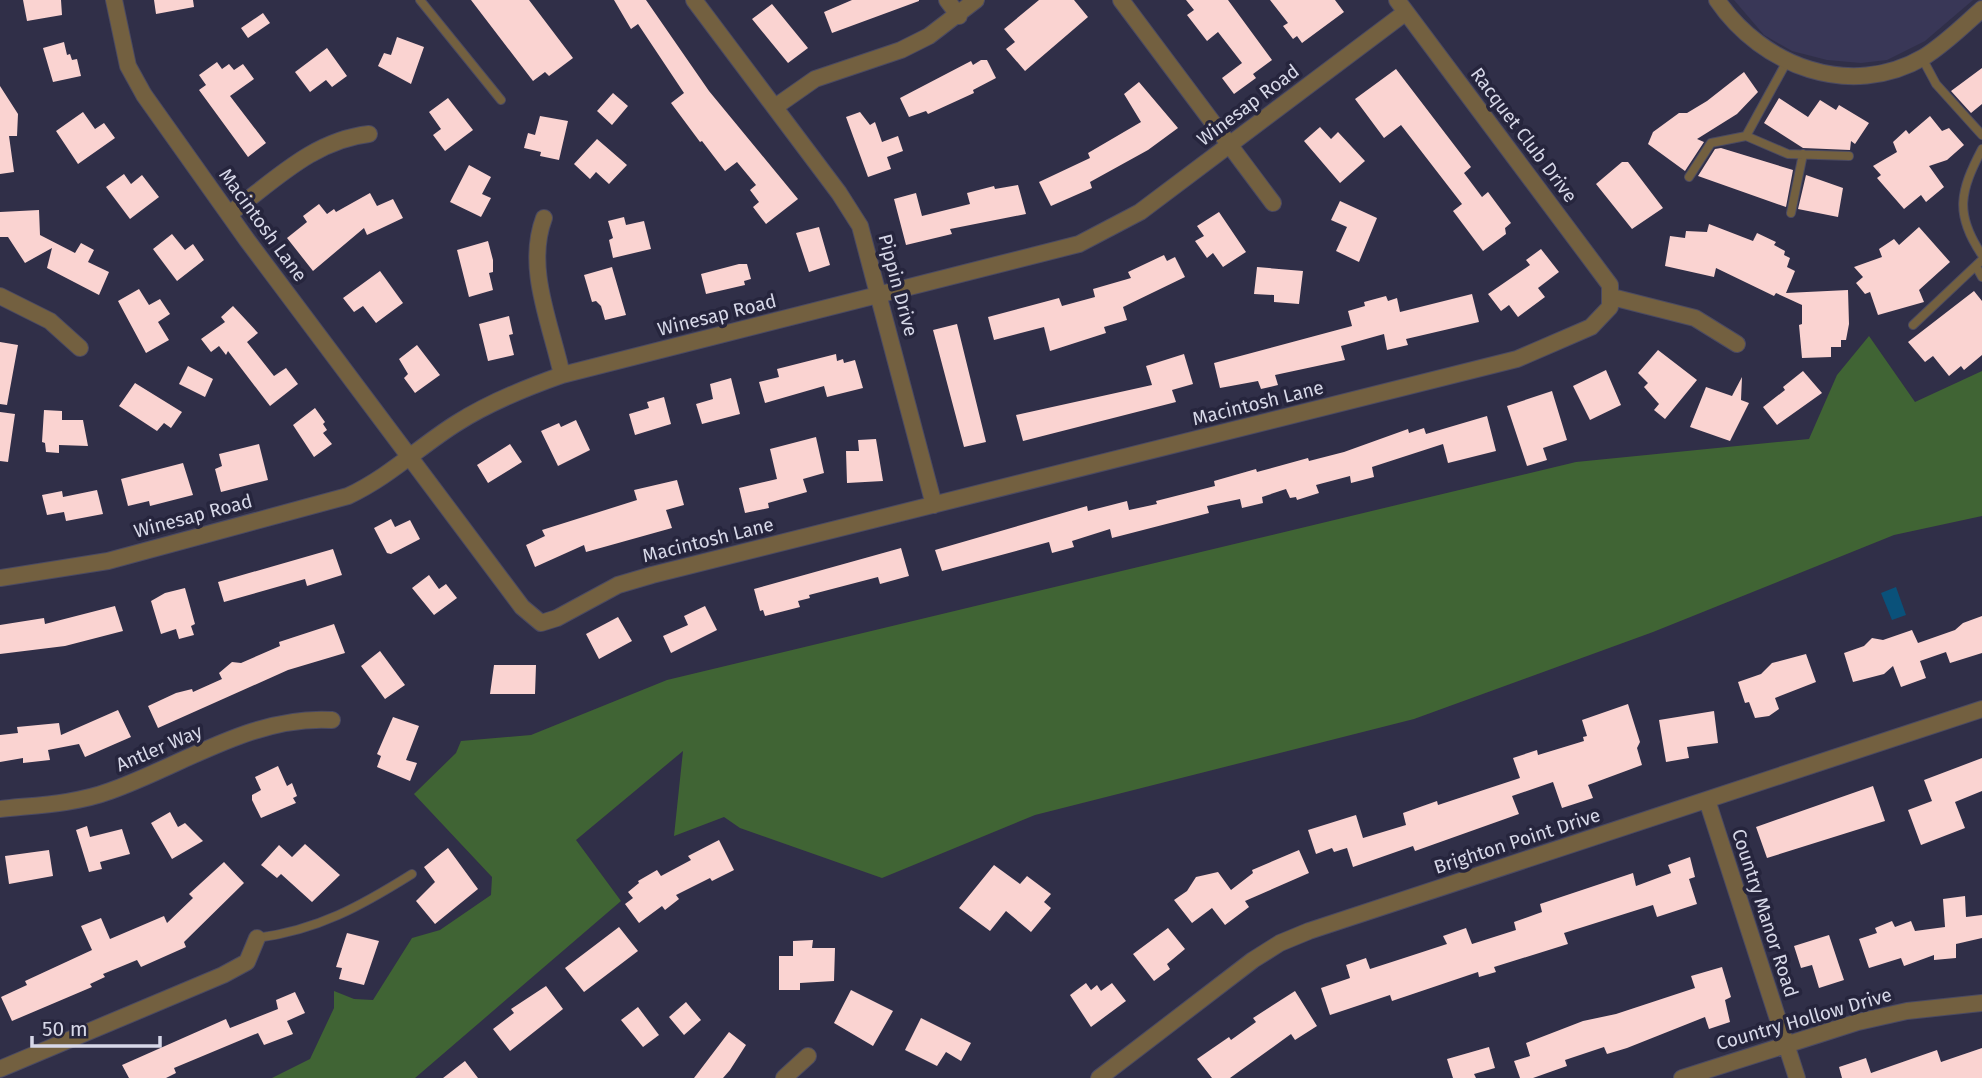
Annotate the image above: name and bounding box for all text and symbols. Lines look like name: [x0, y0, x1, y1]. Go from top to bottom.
street label: Winesap Road: [1192, 59, 1304, 151]
street label: Racquet Club Drive: [1466, 63, 1582, 207]
street label: Macintosh Lane: [214, 164, 312, 286]
street label: Pippin Drive: [873, 231, 923, 339]
street label: Winesap Road: [655, 289, 779, 341]
street label: Macintosh Lane: [1190, 376, 1326, 430]
street label: Winesap Road: [131, 489, 255, 543]
street label: Macintosh Lane: [640, 513, 776, 567]
street label: Antler Way: [112, 719, 206, 776]
street label: Brighton Point Drive: [1431, 803, 1603, 879]
street label: Country Manor Road: [1727, 826, 1803, 1000]
street label: Country Hollow Drive: [1714, 983, 1894, 1055]
scale bar: [32, 1004, 159, 1048]
text: 50 m: [42, 1016, 88, 1042]

